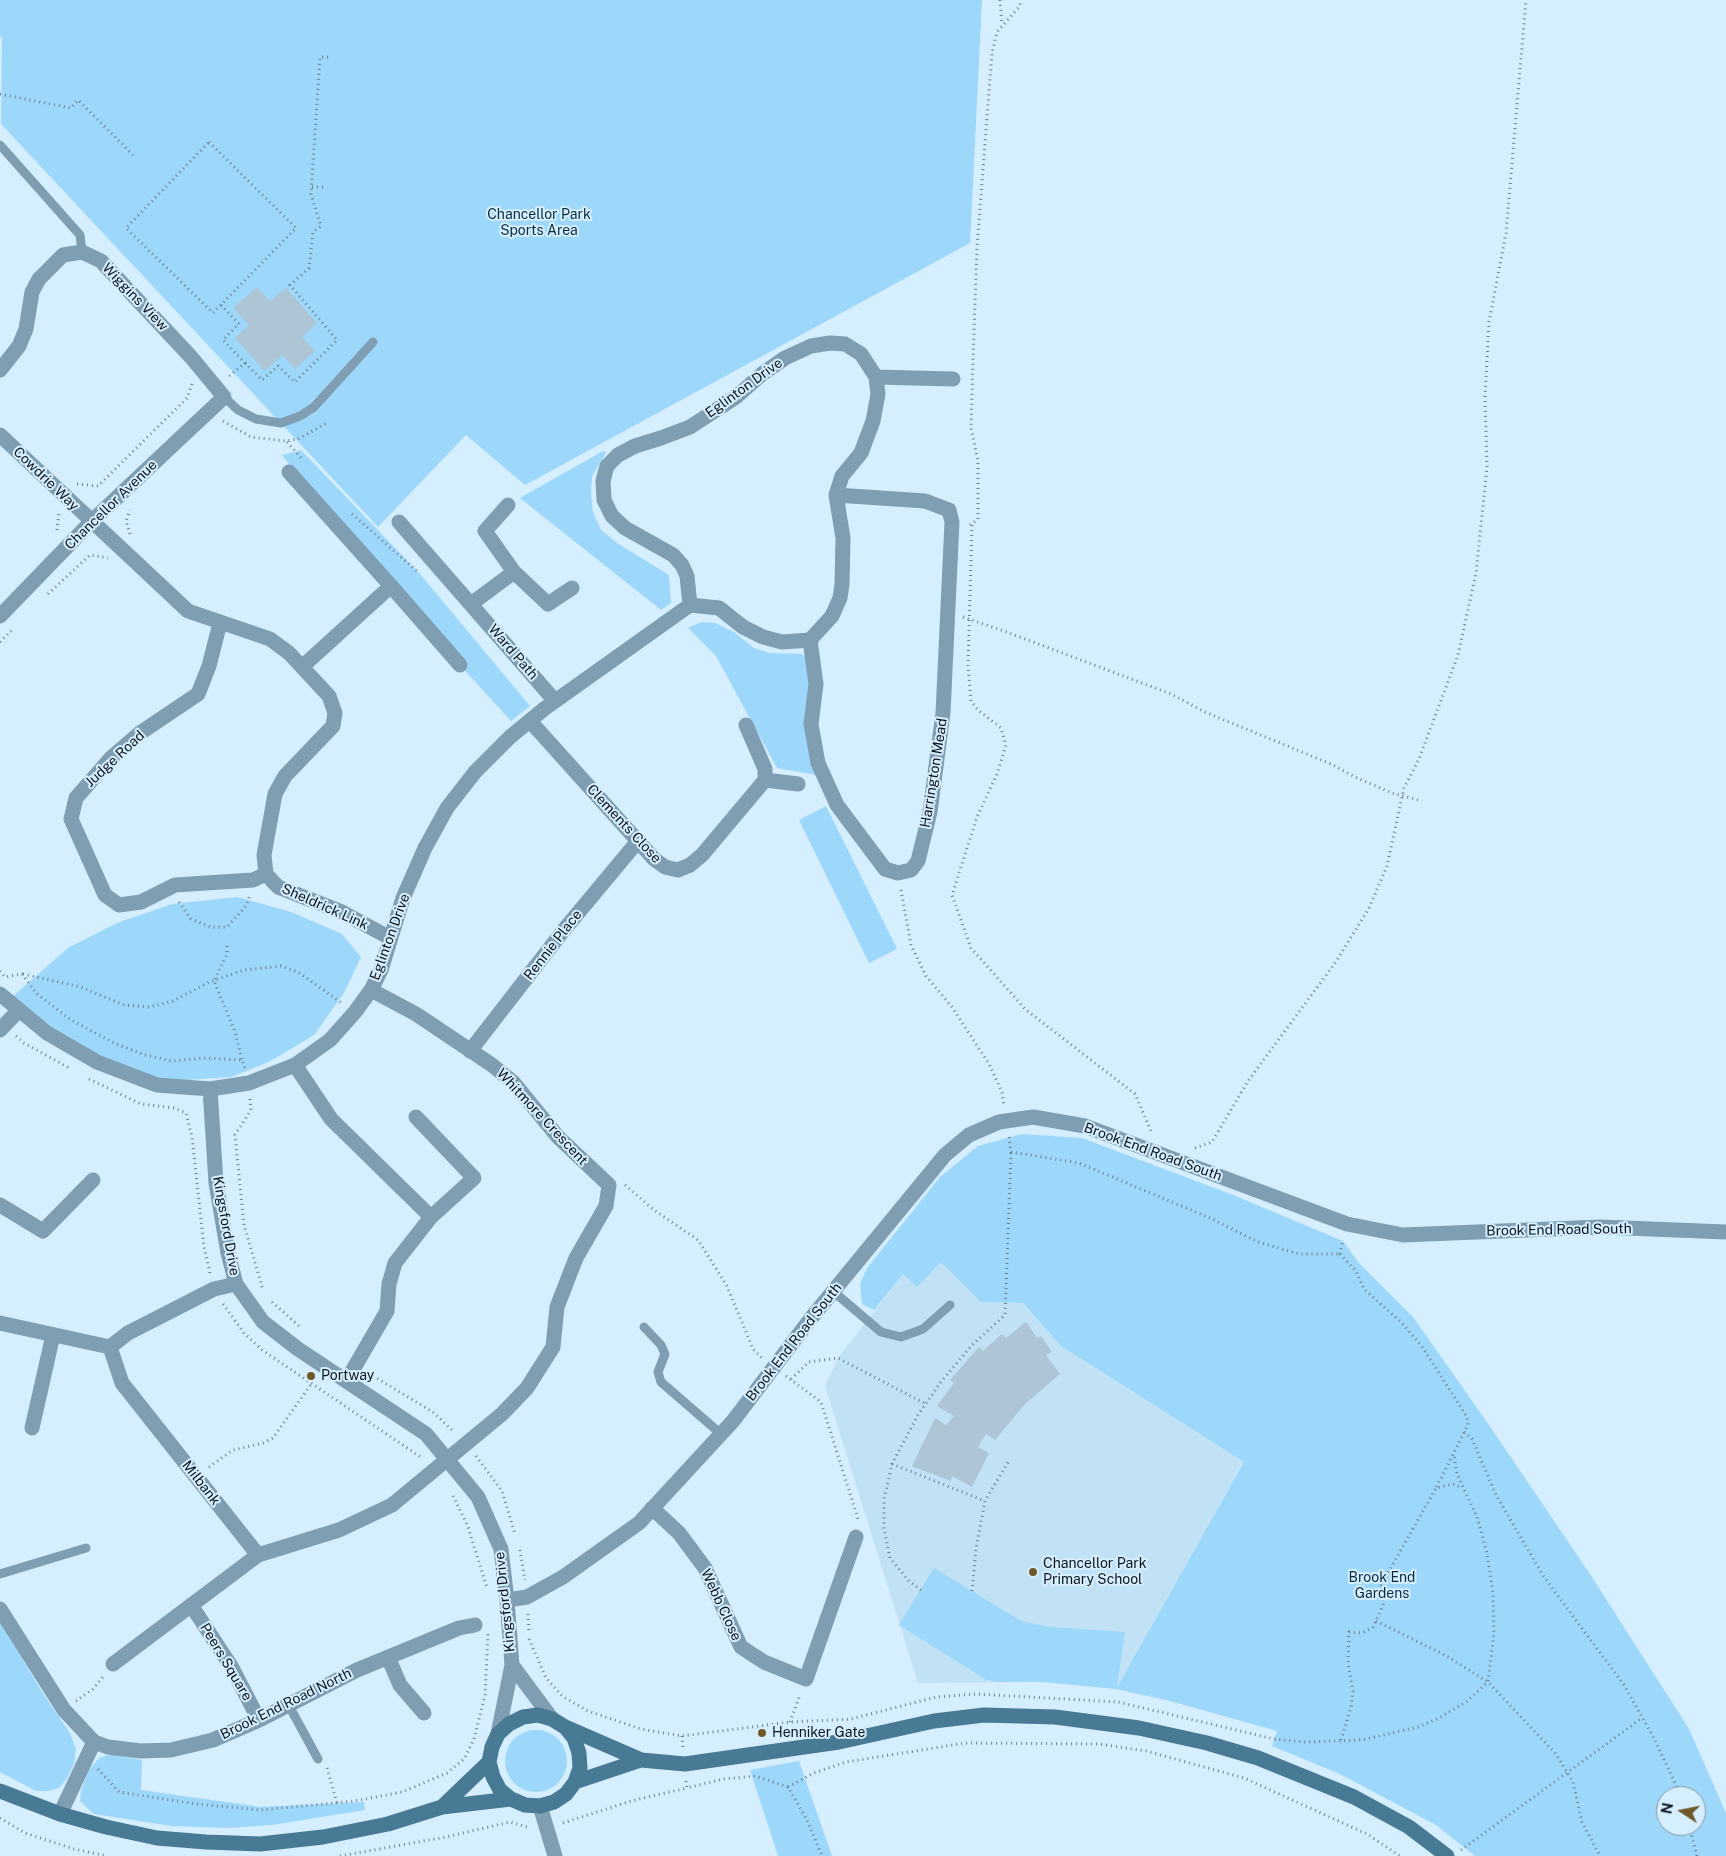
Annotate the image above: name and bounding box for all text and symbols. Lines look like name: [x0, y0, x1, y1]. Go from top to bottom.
park label: Chancellor Park Sports Area: [487, 207, 591, 240]
street label: Wiggins View: [98, 260, 172, 334]
street label: Eglinton Drive: [702, 354, 786, 422]
street label: Cowdrie Way: [10, 444, 82, 514]
street label: Chancellor Avenue: [61, 457, 161, 553]
street label: Ward Path: [485, 621, 541, 683]
street label: Harrington Mead: [917, 717, 951, 829]
street label: Judge Road: [82, 727, 148, 791]
street label: Clements Close: [583, 781, 665, 867]
street label: Sheldrick Link: [279, 880, 371, 934]
street label: Eglinton Drive: [367, 891, 413, 983]
street label: Rennie Place: [520, 907, 586, 983]
street label: Whitmore Crescent: [493, 1065, 591, 1169]
street label: Brook End Road South: [1082, 1119, 1224, 1185]
street label: Kingsford Drive: [209, 1175, 243, 1277]
street label: Brook End Road South: [1486, 1220, 1632, 1240]
street label: Brook End Road South: [743, 1279, 845, 1405]
place label: Portway: [321, 1368, 374, 1384]
marker: Portway: [305, 1370, 317, 1382]
street label: Milbank: [178, 1457, 224, 1509]
street label: Kingsford Drive: [491, 1551, 519, 1653]
place label: Chancellor Park Primary School: [1043, 1556, 1147, 1588]
street label: Webb Close: [697, 1566, 745, 1644]
marker: Chancellor Park Primary School: [1027, 1566, 1039, 1578]
park label: Brook End Gardens: [1349, 1570, 1415, 1602]
street label: Peers Square: [196, 1620, 256, 1704]
street label: Brook End Road North: [218, 1665, 354, 1743]
place label: Henniker Gate: [772, 1725, 866, 1741]
marker: Henniker Gate: [756, 1727, 768, 1739]
north arrow: [1656, 1786, 1706, 1836]
text: N: [1658, 1801, 1676, 1815]

